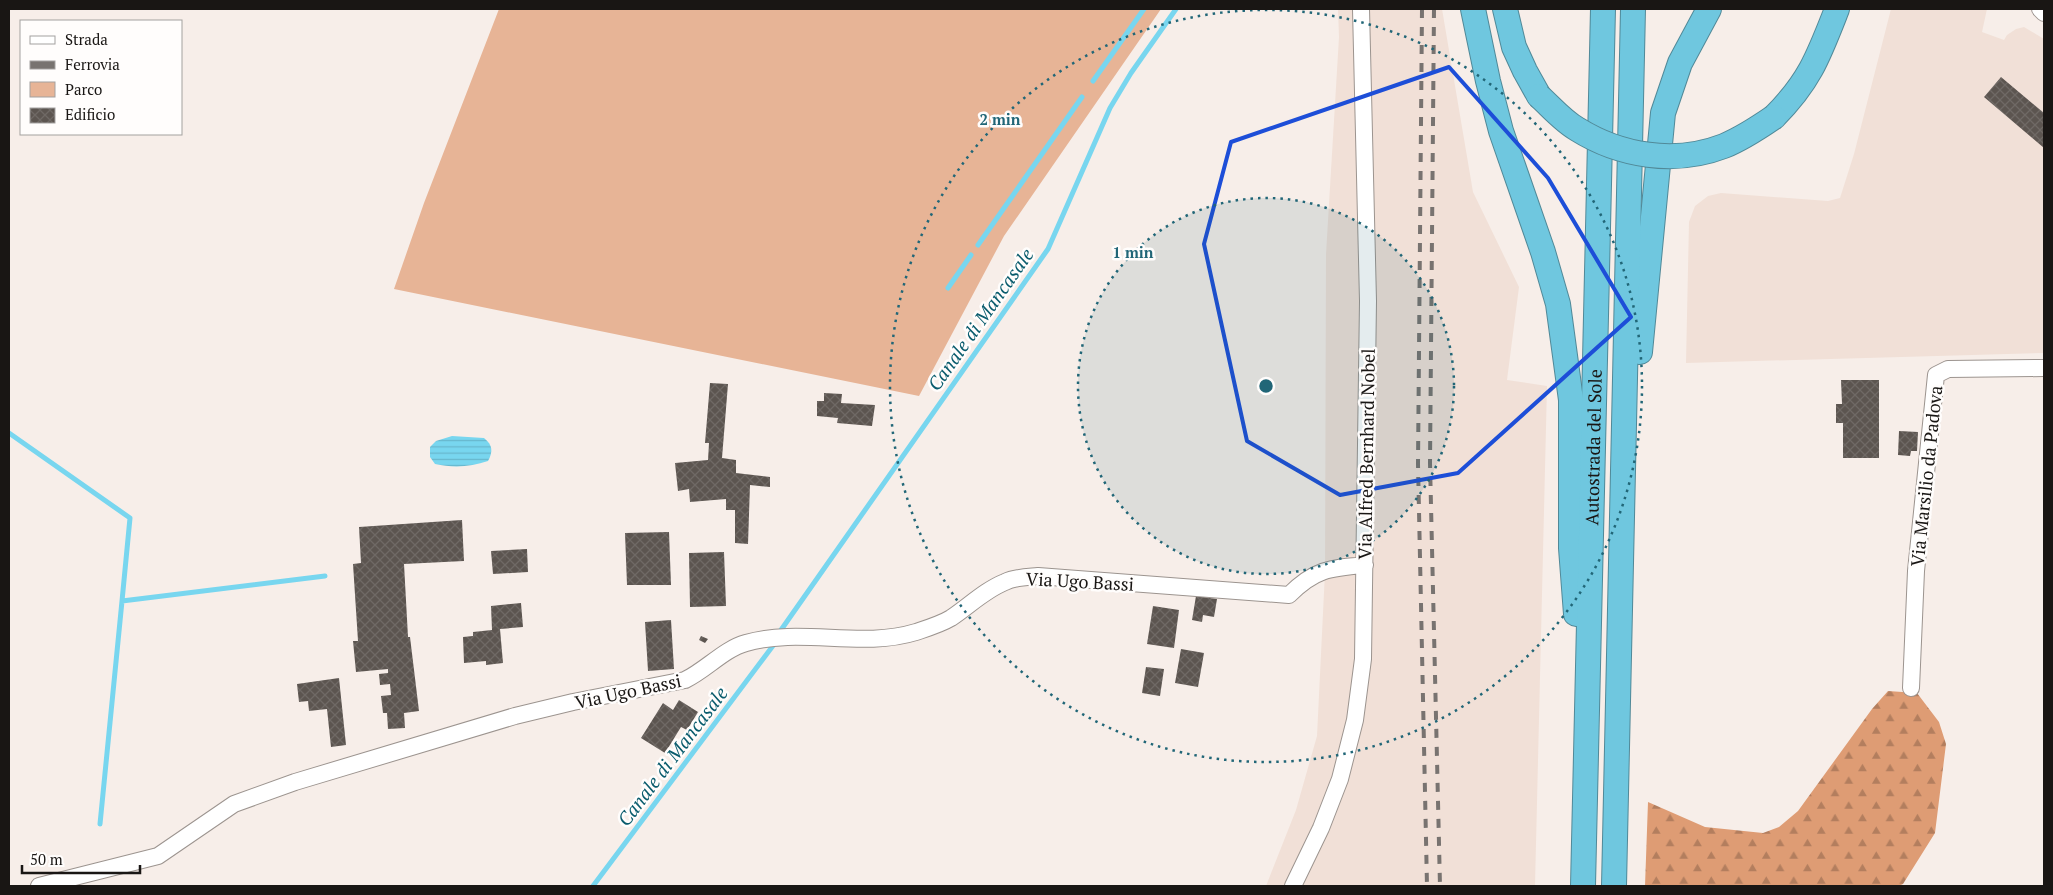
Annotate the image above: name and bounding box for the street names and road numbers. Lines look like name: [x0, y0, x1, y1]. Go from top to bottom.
street label: Via Alfred Bernhard Nobel: [1352, 348, 1380, 560]
street label: Autostrada del Sole: [1579, 369, 1607, 525]
street label: Via Marsilio da Padova: [1905, 384, 1947, 568]
street label: Via Ugo Bassi: [1025, 566, 1135, 596]
street label: Via Ugo Bassi: [573, 668, 683, 714]

